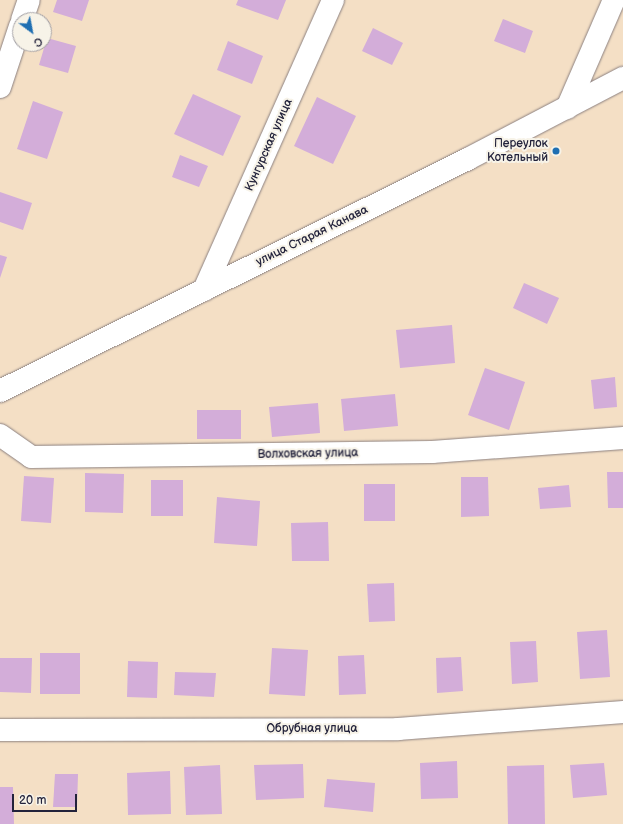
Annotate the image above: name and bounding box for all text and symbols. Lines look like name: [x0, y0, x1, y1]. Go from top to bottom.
north arrow: [12, 12, 52, 52]
text: С: [31, 34, 45, 49]
street label: Кунгурская улица: [242, 97, 296, 193]
place label: Переулок Котельный: [487, 137, 548, 165]
marker: Переулок Котельный: [551, 146, 561, 156]
street label: улица Старая Канава: [254, 203, 370, 269]
street label: Волховская улица: [258, 446, 358, 462]
street label: Обрубная улица: [266, 722, 358, 736]
scale bar: [14, 786, 79, 812]
text: 20 m: [19, 793, 46, 808]

